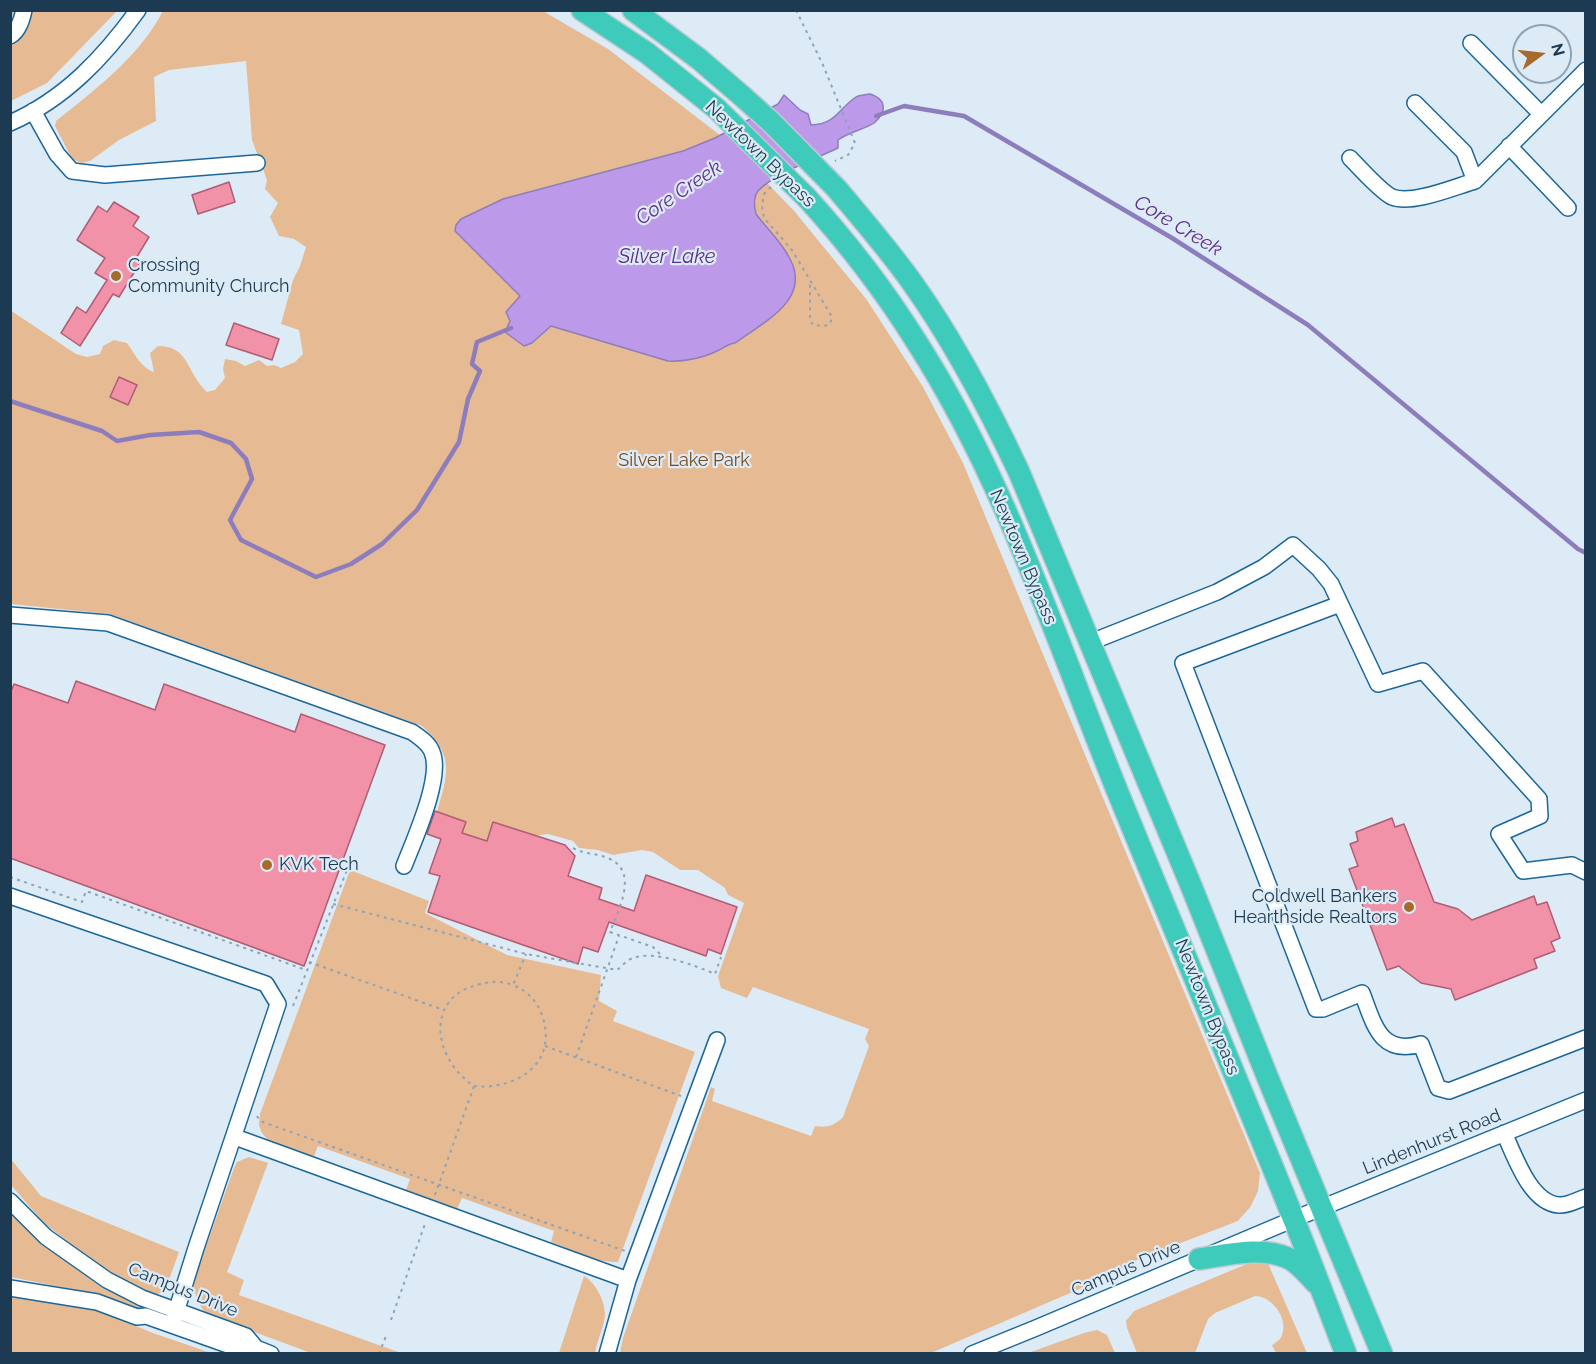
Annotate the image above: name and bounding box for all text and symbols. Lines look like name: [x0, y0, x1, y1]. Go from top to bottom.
north arrow: [1512, 24, 1572, 84]
text: N: [1547, 41, 1569, 58]
street label: Newtown Bypass: [700, 96, 820, 212]
water label: Core Creek: [631, 155, 727, 231]
water label: Core Creek: [1130, 190, 1226, 262]
water label: Silver Lake: [619, 245, 715, 269]
place label: Crossing Community Church: [128, 255, 290, 298]
marker: Crossing Community Church: [109, 269, 123, 283]
park label: Silver Lake Park: [618, 450, 750, 472]
street label: Newtown Bypass: [985, 486, 1061, 628]
place label: KVK Tech: [279, 854, 359, 876]
marker: KVK Tech: [260, 858, 274, 872]
place label: Coldwell Bankers Hearthside Realtors: [1233, 886, 1397, 928]
marker: Coldwell Bankers Hearthside Realtors: [1402, 900, 1416, 914]
street label: Newtown Bypass: [1170, 936, 1244, 1078]
street label: Lindenhurst Road: [1360, 1104, 1504, 1180]
street label: Campus Drive: [1068, 1236, 1184, 1302]
street label: Campus Drive: [125, 1258, 241, 1322]

